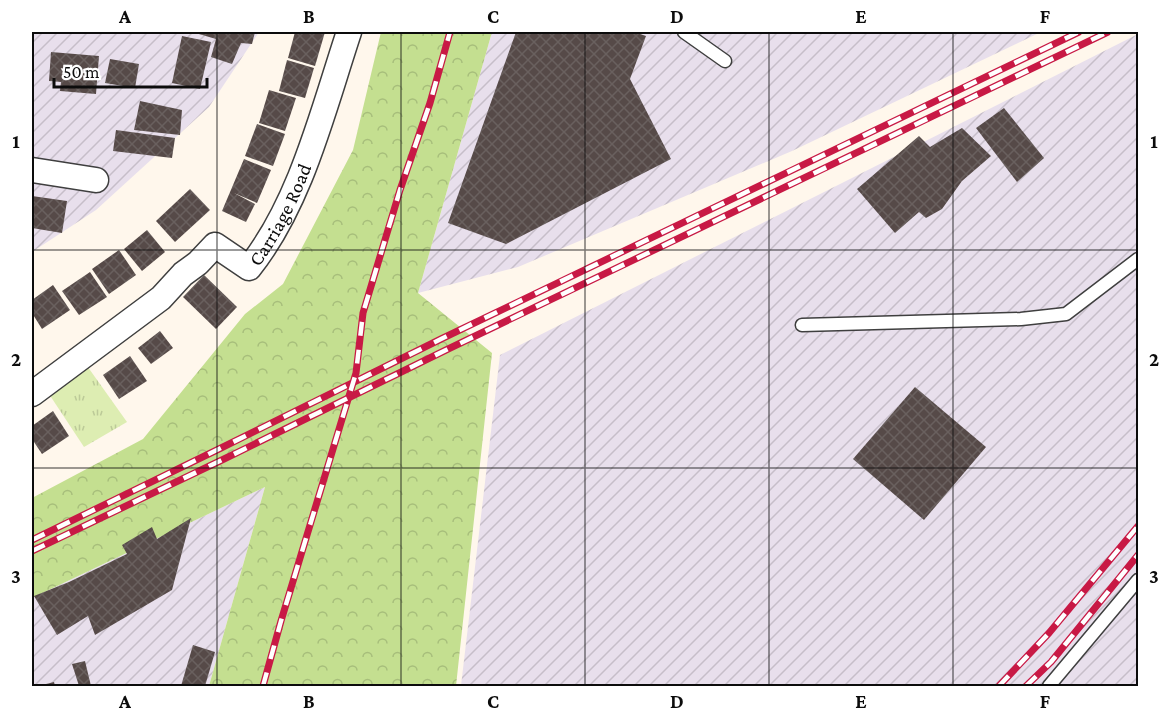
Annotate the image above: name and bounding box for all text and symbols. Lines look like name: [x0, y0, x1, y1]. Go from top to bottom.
text: A: [118, 5, 132, 27]
text: B: [303, 5, 315, 27]
text: C: [487, 5, 499, 27]
text: D: [670, 5, 684, 27]
text: E: [855, 5, 867, 27]
text: F: [1040, 5, 1051, 27]
scale bar: [54, 51, 207, 89]
text: 50 m: [63, 62, 100, 82]
text: 1: [12, 130, 20, 152]
text: 1: [1150, 130, 1158, 152]
street label: Carriage Road: [244, 160, 316, 270]
text: 2: [11, 348, 21, 370]
text: 2: [1149, 348, 1159, 370]
text: 3: [11, 565, 21, 587]
text: 3: [1149, 565, 1159, 587]
text: A: [118, 690, 132, 712]
text: B: [303, 690, 315, 712]
text: C: [487, 690, 499, 712]
text: D: [670, 690, 684, 712]
text: E: [855, 690, 867, 712]
text: F: [1040, 690, 1051, 712]

